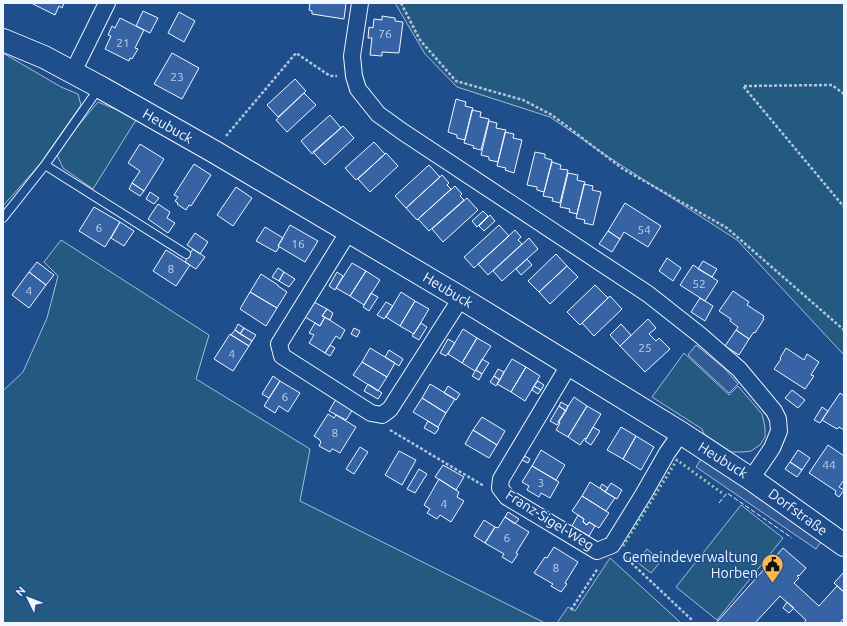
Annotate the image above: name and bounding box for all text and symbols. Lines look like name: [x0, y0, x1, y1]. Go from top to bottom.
house number: 76: [378, 27, 392, 40]
house number: 21: [116, 36, 130, 49]
house number: 23: [170, 70, 184, 83]
street label: Heubuck: [140, 105, 196, 147]
house number: 6: [96, 221, 103, 234]
house number: 54: [637, 223, 651, 236]
house number: 16: [291, 237, 305, 250]
house number: 8: [168, 262, 175, 275]
street label: Heubuck: [420, 269, 476, 311]
house number: 52: [692, 277, 706, 290]
house number: 4: [26, 284, 33, 297]
house number: 25: [638, 341, 652, 354]
house number: 4: [229, 347, 236, 360]
house number: 6: [282, 390, 289, 403]
house number: 8: [332, 426, 339, 439]
street label: Heubuck: [695, 439, 751, 481]
house number: 44: [822, 458, 836, 471]
house number: 3: [538, 476, 544, 489]
street label: Dorfstraße: [765, 485, 831, 539]
street label: Franz-Sigel-Weg: [503, 486, 597, 554]
house number: 4: [441, 497, 448, 510]
house number: 6: [504, 531, 511, 544]
place label: Gemeindeverwaltung Horben: [622, 549, 758, 581]
public building icon: Gemeindeverwaltung Horben: [760, 552, 786, 585]
house number: 8: [553, 561, 560, 574]
north arrow: [8, 578, 48, 618]
text: N: [13, 584, 28, 598]

